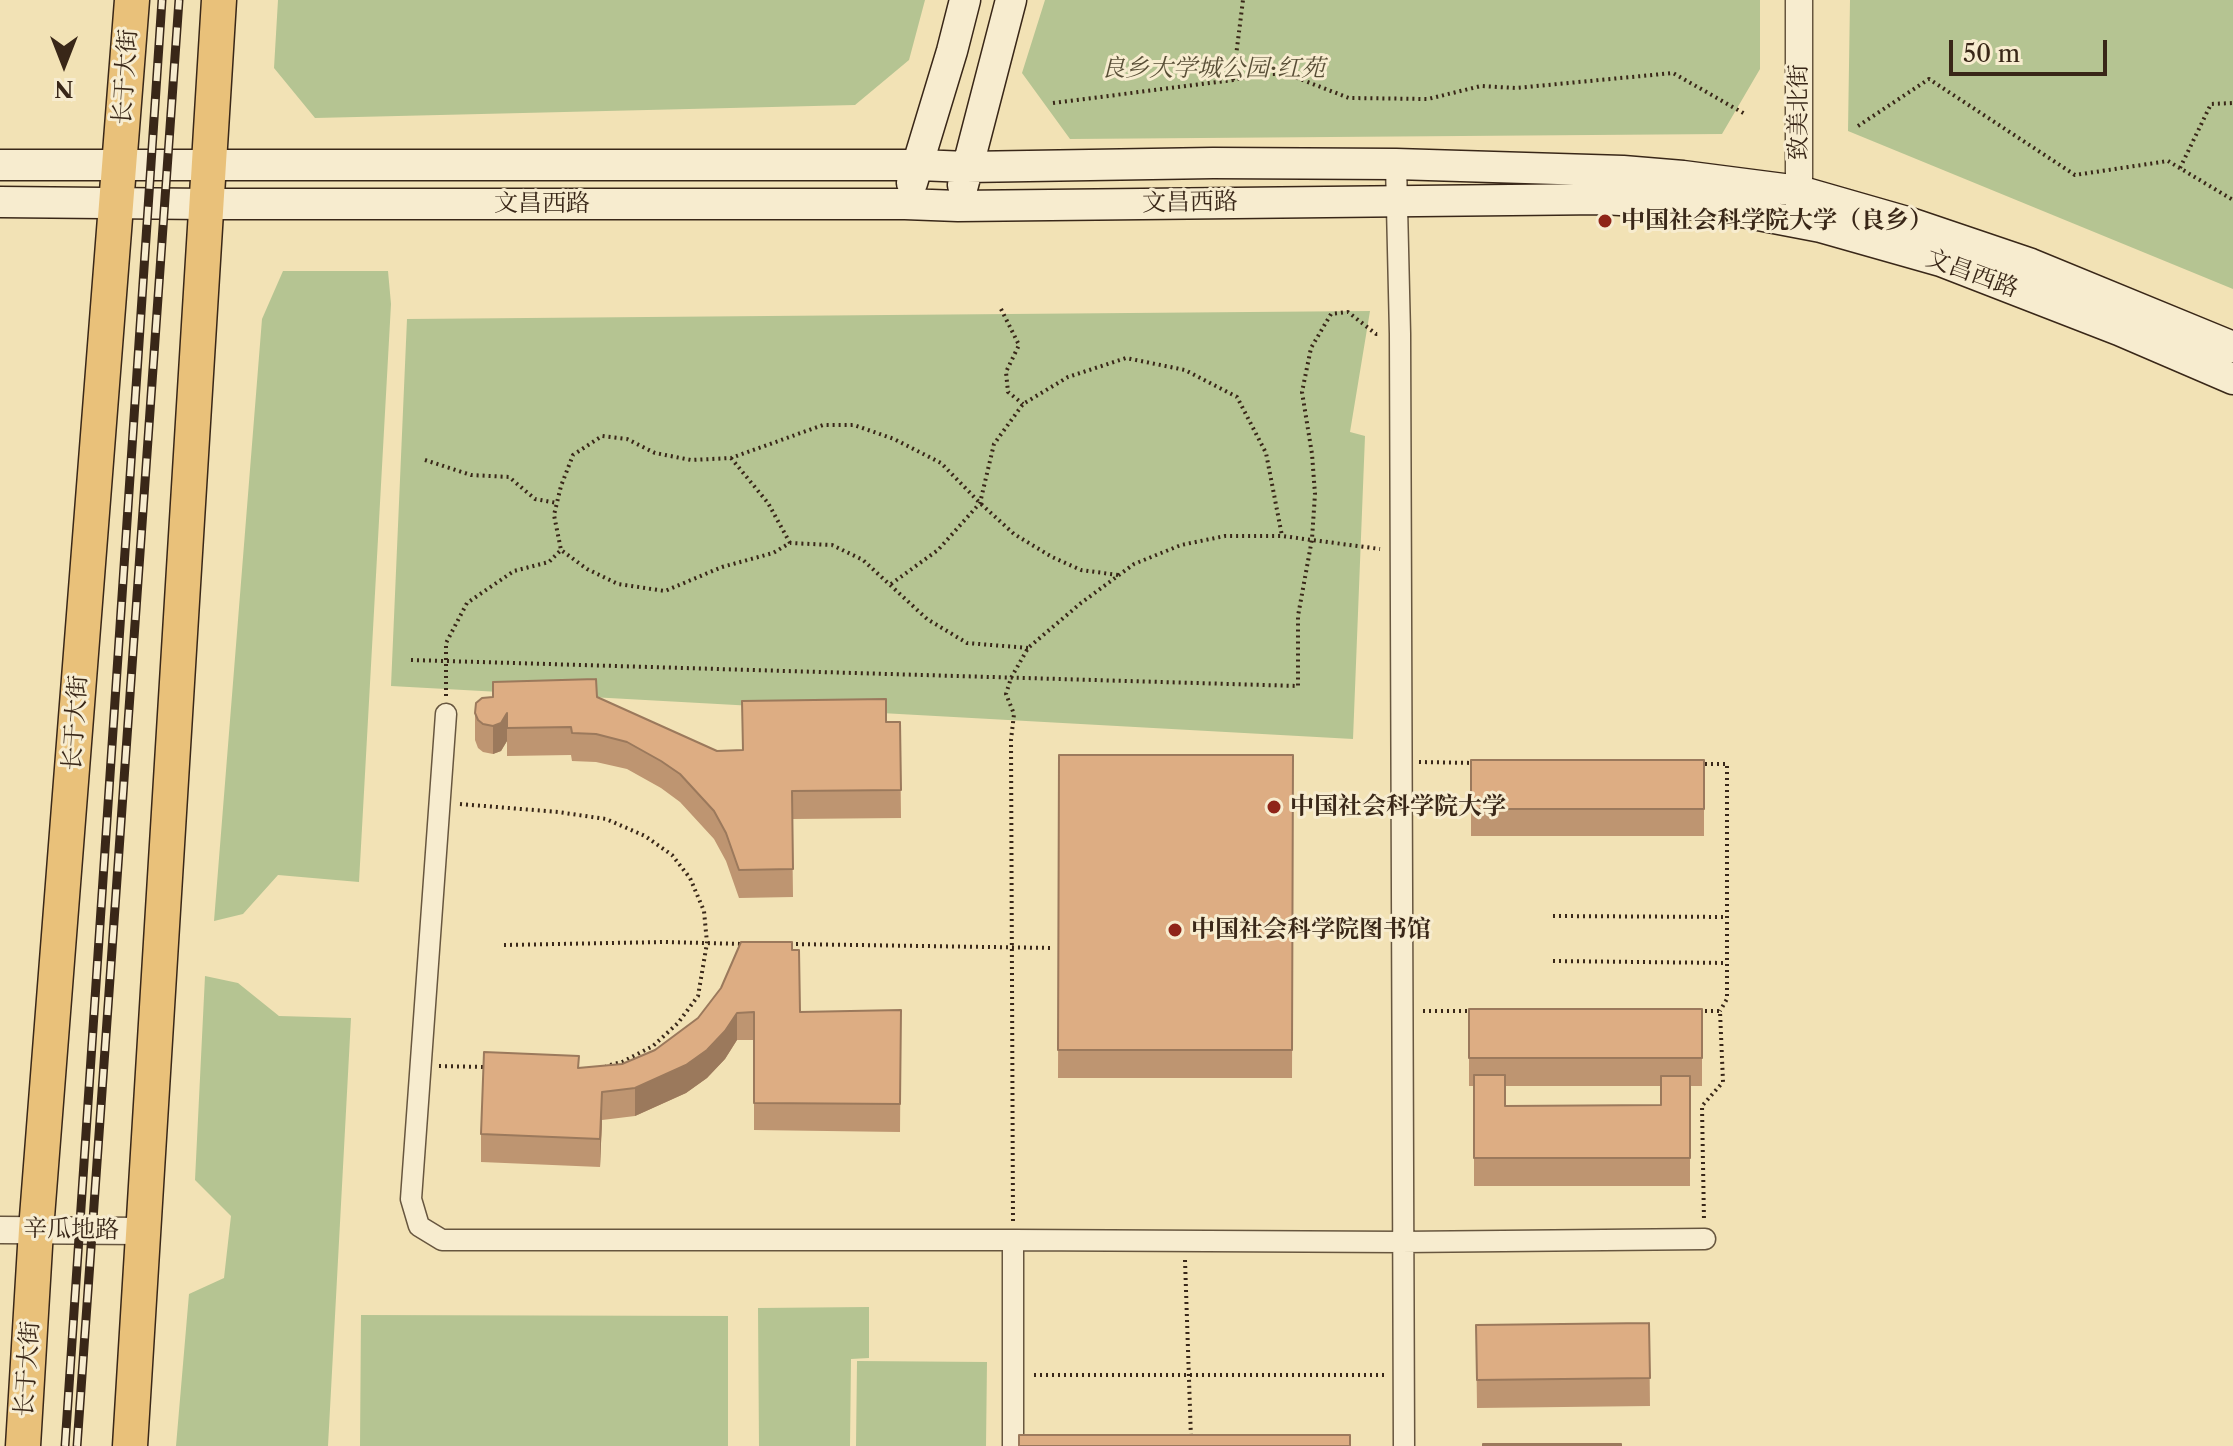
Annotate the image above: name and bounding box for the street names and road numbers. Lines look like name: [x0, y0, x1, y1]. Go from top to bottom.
street label: 长于大街: [108, 28, 144, 126]
street label: 致美北街: [1785, 64, 1813, 160]
street label: 文昌西路: [1142, 188, 1238, 218]
street label: 文昌西路: [494, 190, 590, 218]
street label: 文昌西路: [1922, 244, 2022, 304]
street label: 长于大街: [58, 674, 94, 772]
street label: 辛瓜地路: [23, 1215, 119, 1245]
street label: 长于大街: [10, 1320, 46, 1418]

